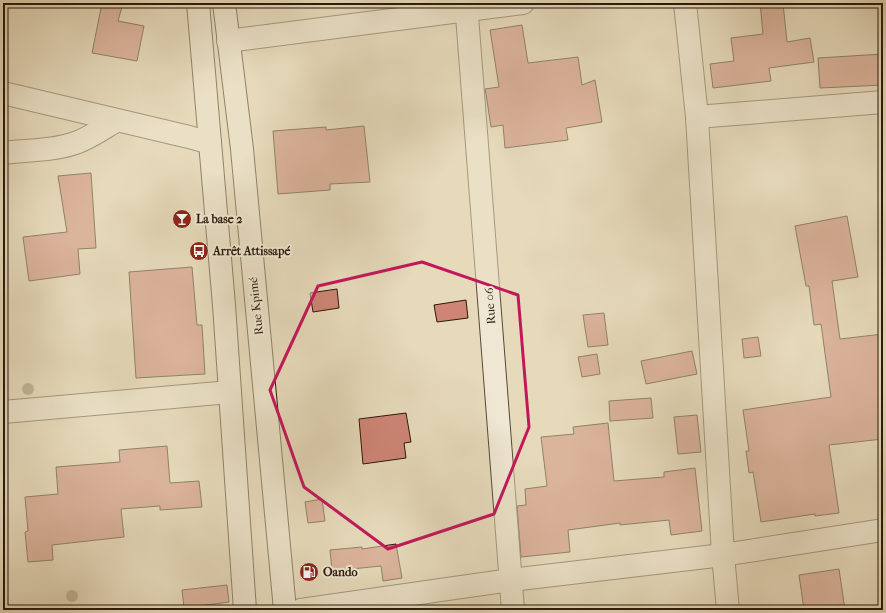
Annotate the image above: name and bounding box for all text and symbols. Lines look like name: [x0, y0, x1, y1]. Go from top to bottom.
bar icon: La base 2: [171, 208, 193, 230]
place label: La base 2: [196, 212, 243, 226]
bus stop icon: Arrêt Attissapé: [188, 240, 210, 262]
place label: Arrêt Attissapé: [212, 244, 290, 259]
street label: Rue Kpimé: [246, 276, 266, 336]
street label: Rue 06: [482, 287, 498, 325]
fuel station icon: Oando: [298, 561, 320, 583]
place label: Oando: [323, 565, 358, 579]

